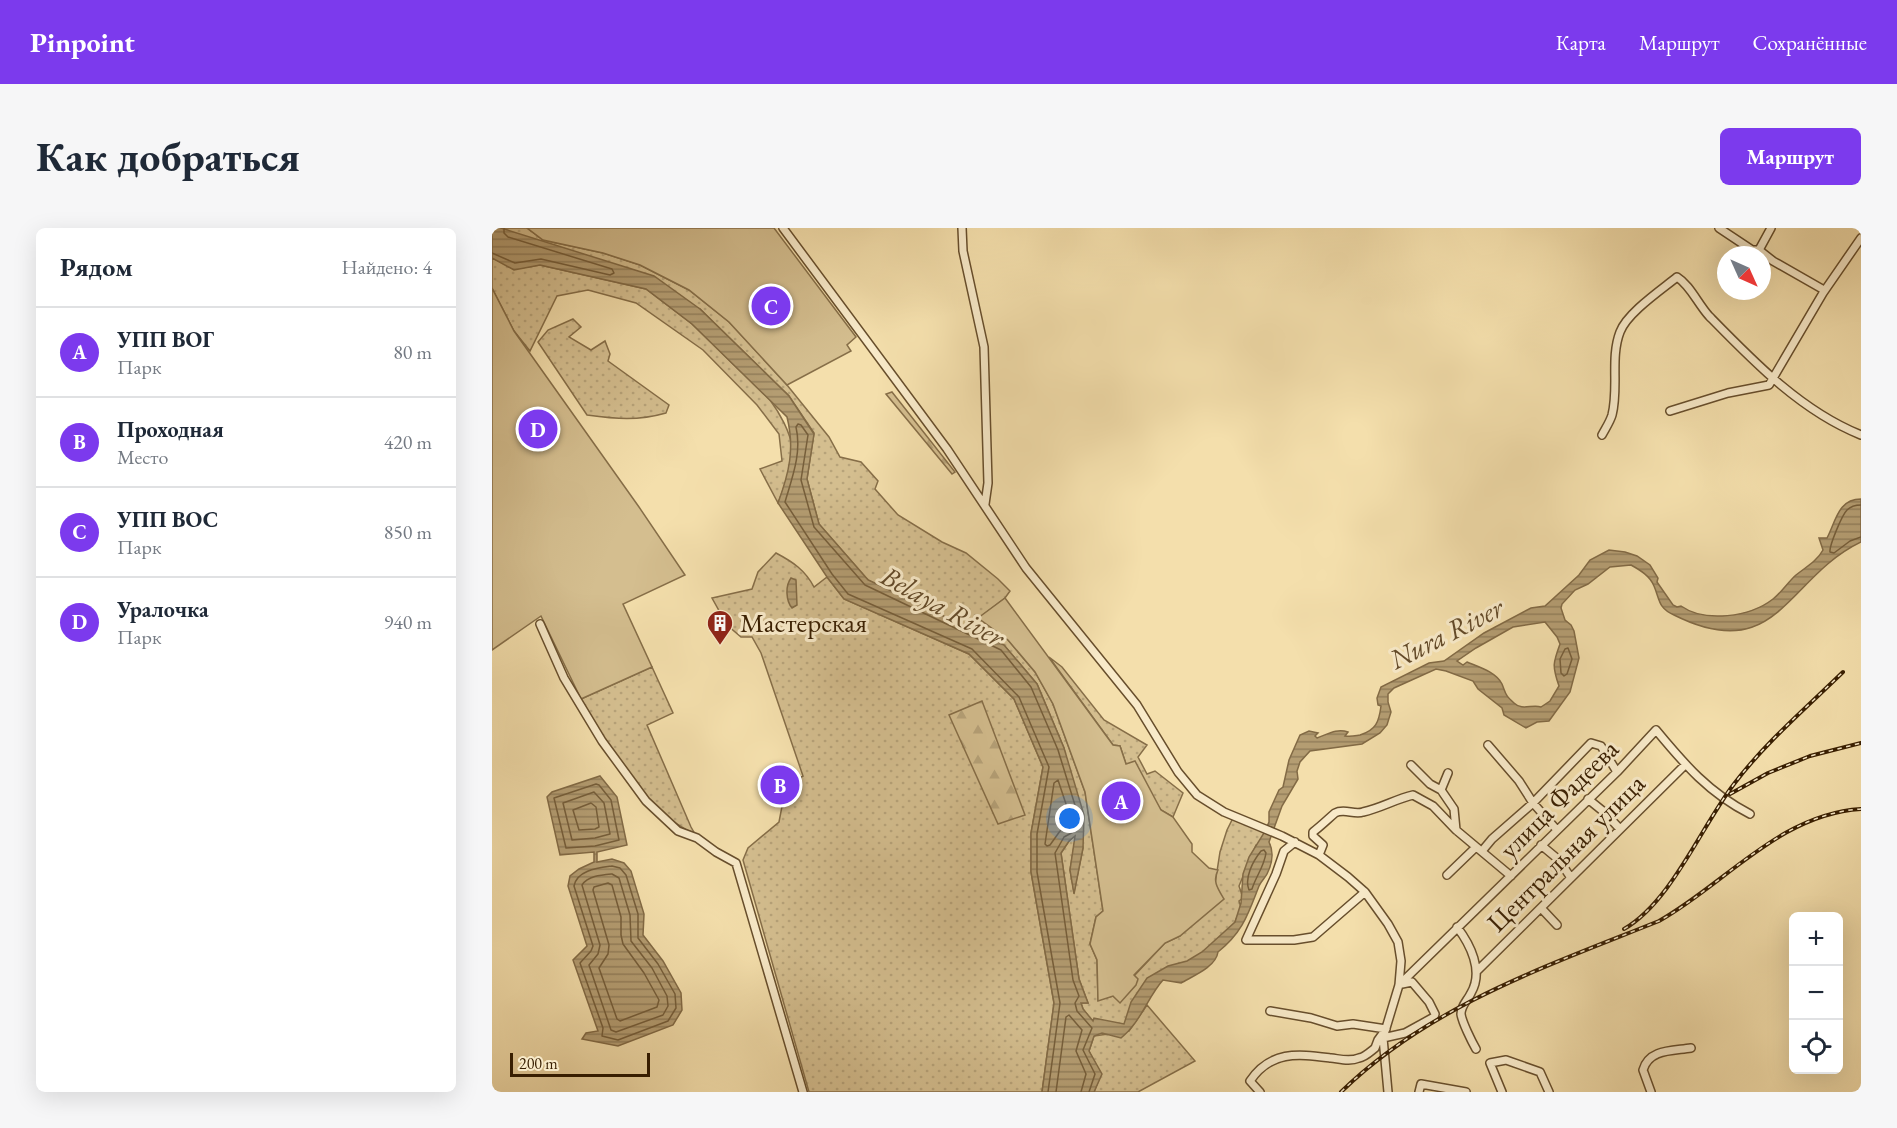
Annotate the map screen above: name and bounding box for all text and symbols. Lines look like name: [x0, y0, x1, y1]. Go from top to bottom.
text: Pinpoint: [30, 24, 135, 60]
text: Карта: [1556, 29, 1606, 56]
text: Маршрут: [1639, 29, 1720, 56]
text: Сохранённые: [1753, 29, 1867, 56]
button: Маршрут: [1720, 128, 1861, 185]
text: Как добраться: [36, 129, 300, 184]
north arrow: [1717, 246, 1771, 300]
text: Рядом: [60, 250, 133, 284]
text: Найдено: 4: [341, 254, 432, 280]
pin: C: [752, 284, 790, 328]
text: УПП ВОГ: [117, 325, 214, 354]
text: A: [72, 339, 87, 365]
text: 80 m: [393, 339, 432, 365]
text: Парк: [117, 354, 161, 380]
pin: D: [518, 406, 558, 452]
text: Проходная: [117, 415, 224, 444]
text: B: [73, 429, 86, 455]
text: 420 m: [384, 429, 432, 455]
text: Место: [117, 444, 168, 470]
text: УПП ВОС: [117, 505, 218, 534]
text: C: [72, 519, 87, 545]
text: 850 m: [384, 519, 432, 545]
text: Парк: [117, 534, 161, 560]
water label: Belaya River: [874, 557, 1012, 655]
water label: Nura River: [1382, 588, 1510, 677]
text: Уралочка: [117, 595, 209, 624]
place label: Мастерская: [740, 605, 867, 640]
building icon: Мастерская: [705, 608, 735, 646]
text: D: [72, 609, 87, 635]
text: 940 m: [384, 609, 432, 635]
text: Парк: [117, 624, 161, 650]
street label: улица Фадеева: [1491, 731, 1626, 866]
pin: B: [760, 762, 800, 808]
street label: Центральная улица: [1479, 766, 1652, 939]
pin: A: [1102, 778, 1140, 824]
your location: [1055, 804, 1084, 833]
map controls: [1789, 912, 1843, 1074]
button: +: [1789, 912, 1843, 966]
button: −: [1789, 966, 1843, 1020]
button: locate: [1789, 1020, 1843, 1074]
scale bar: [510, 1050, 650, 1078]
text: 200 m: [519, 1053, 558, 1074]

